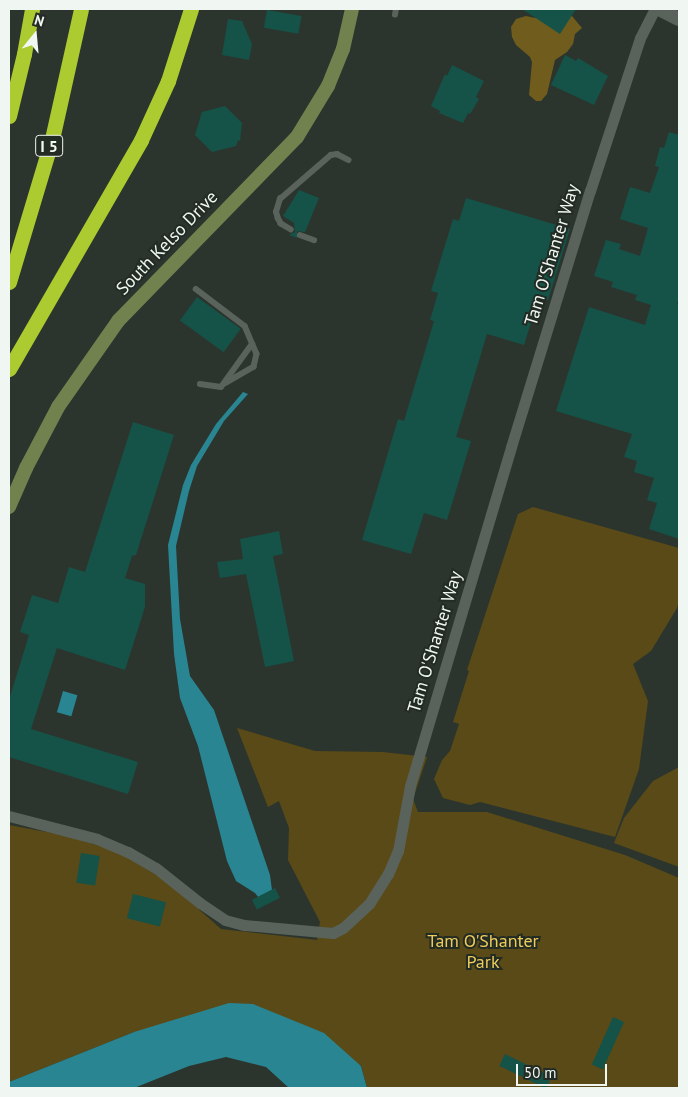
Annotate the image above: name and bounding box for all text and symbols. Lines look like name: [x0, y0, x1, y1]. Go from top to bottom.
north arrow: [10, 10, 60, 60]
text: N: [32, 11, 46, 31]
road number: I 5: [34, 132, 64, 160]
street label: Tam O'Shanter Way: [520, 181, 584, 329]
street label: South Kelso Drive: [112, 186, 222, 300]
street label: Tam O'Shanter Way: [403, 568, 467, 716]
park label: Tam O'Shanter Park: [427, 931, 539, 974]
scale bar: [518, 1054, 609, 1086]
text: 50 m: [524, 1063, 557, 1082]

